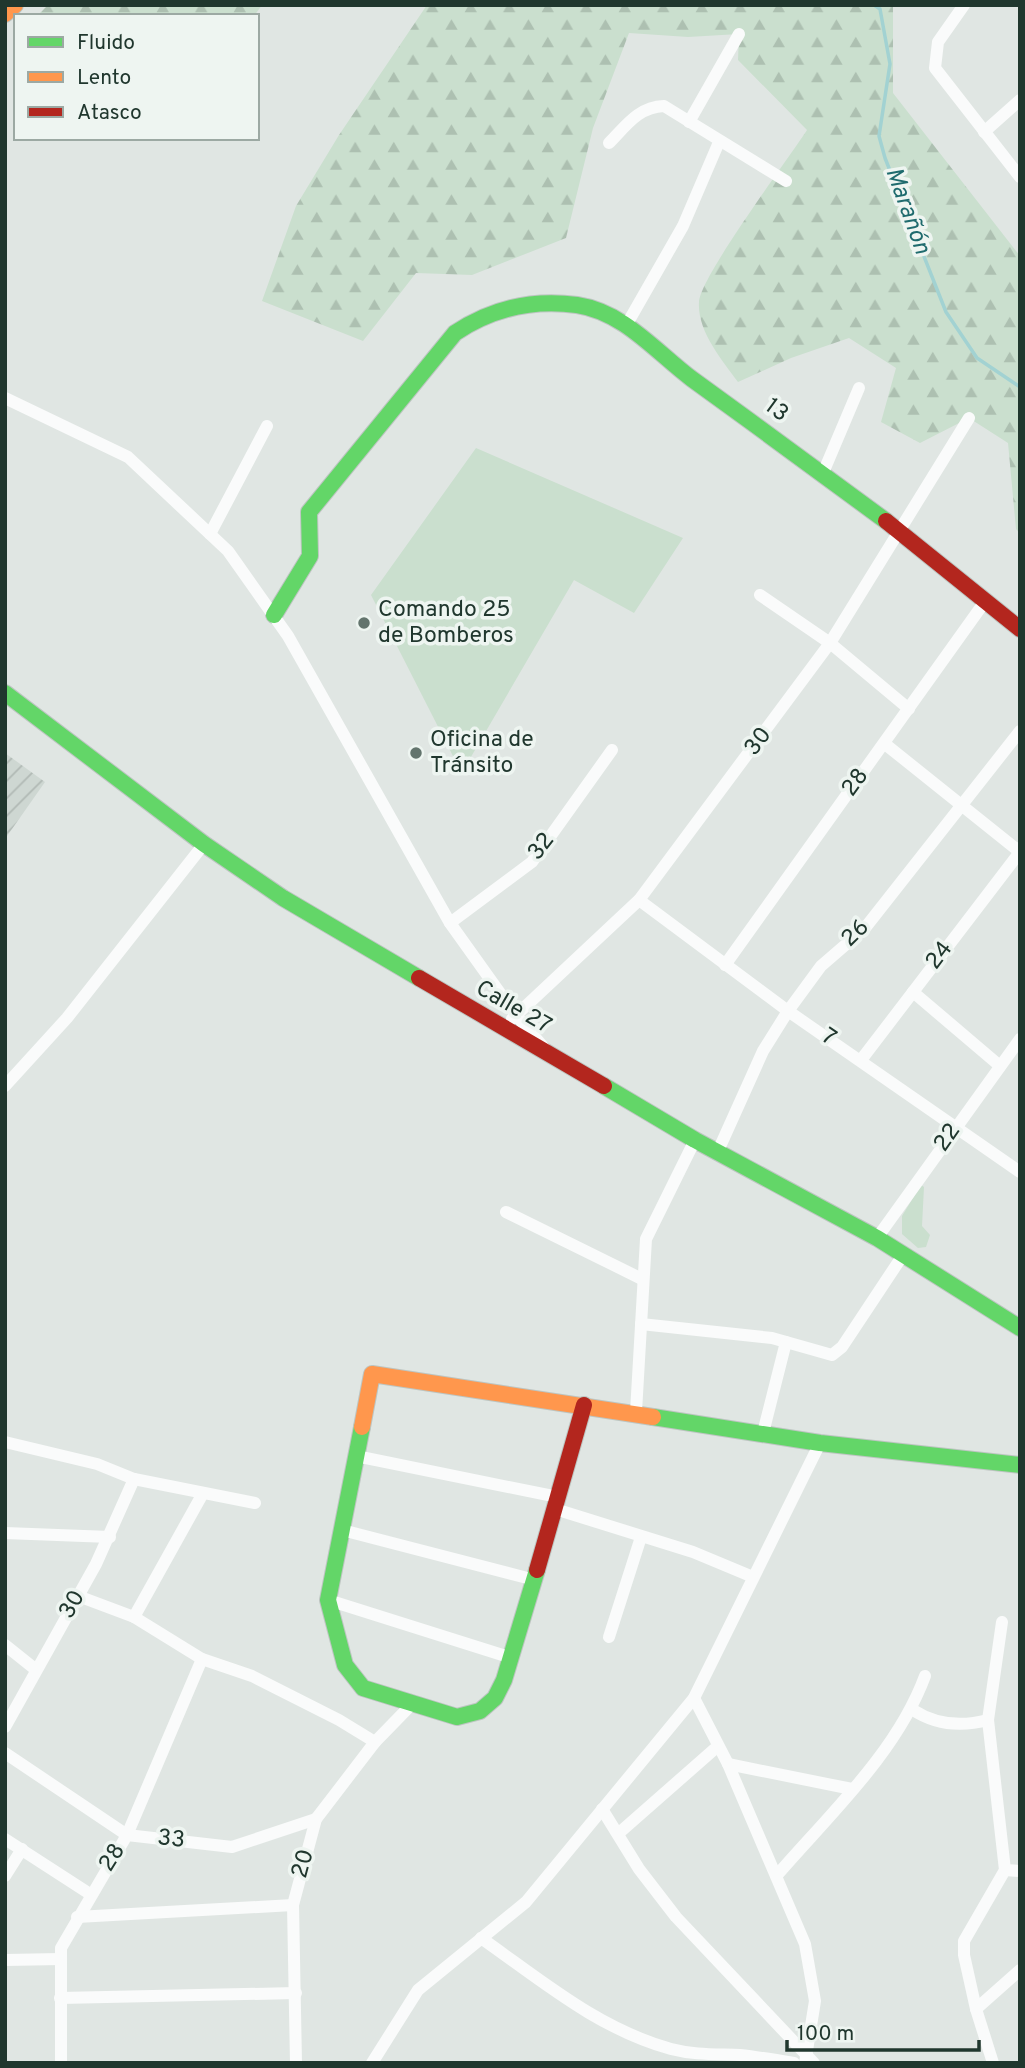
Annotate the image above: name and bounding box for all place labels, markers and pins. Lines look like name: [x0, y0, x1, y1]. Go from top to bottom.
place label: Comando 25 de Bomberos: [378, 596, 514, 651]
marker: Comando 25 de Bomberos: [356, 615, 372, 631]
place label: Oficina de Tránsito: [430, 726, 534, 781]
marker: Oficina de Tránsito: [408, 745, 424, 761]

